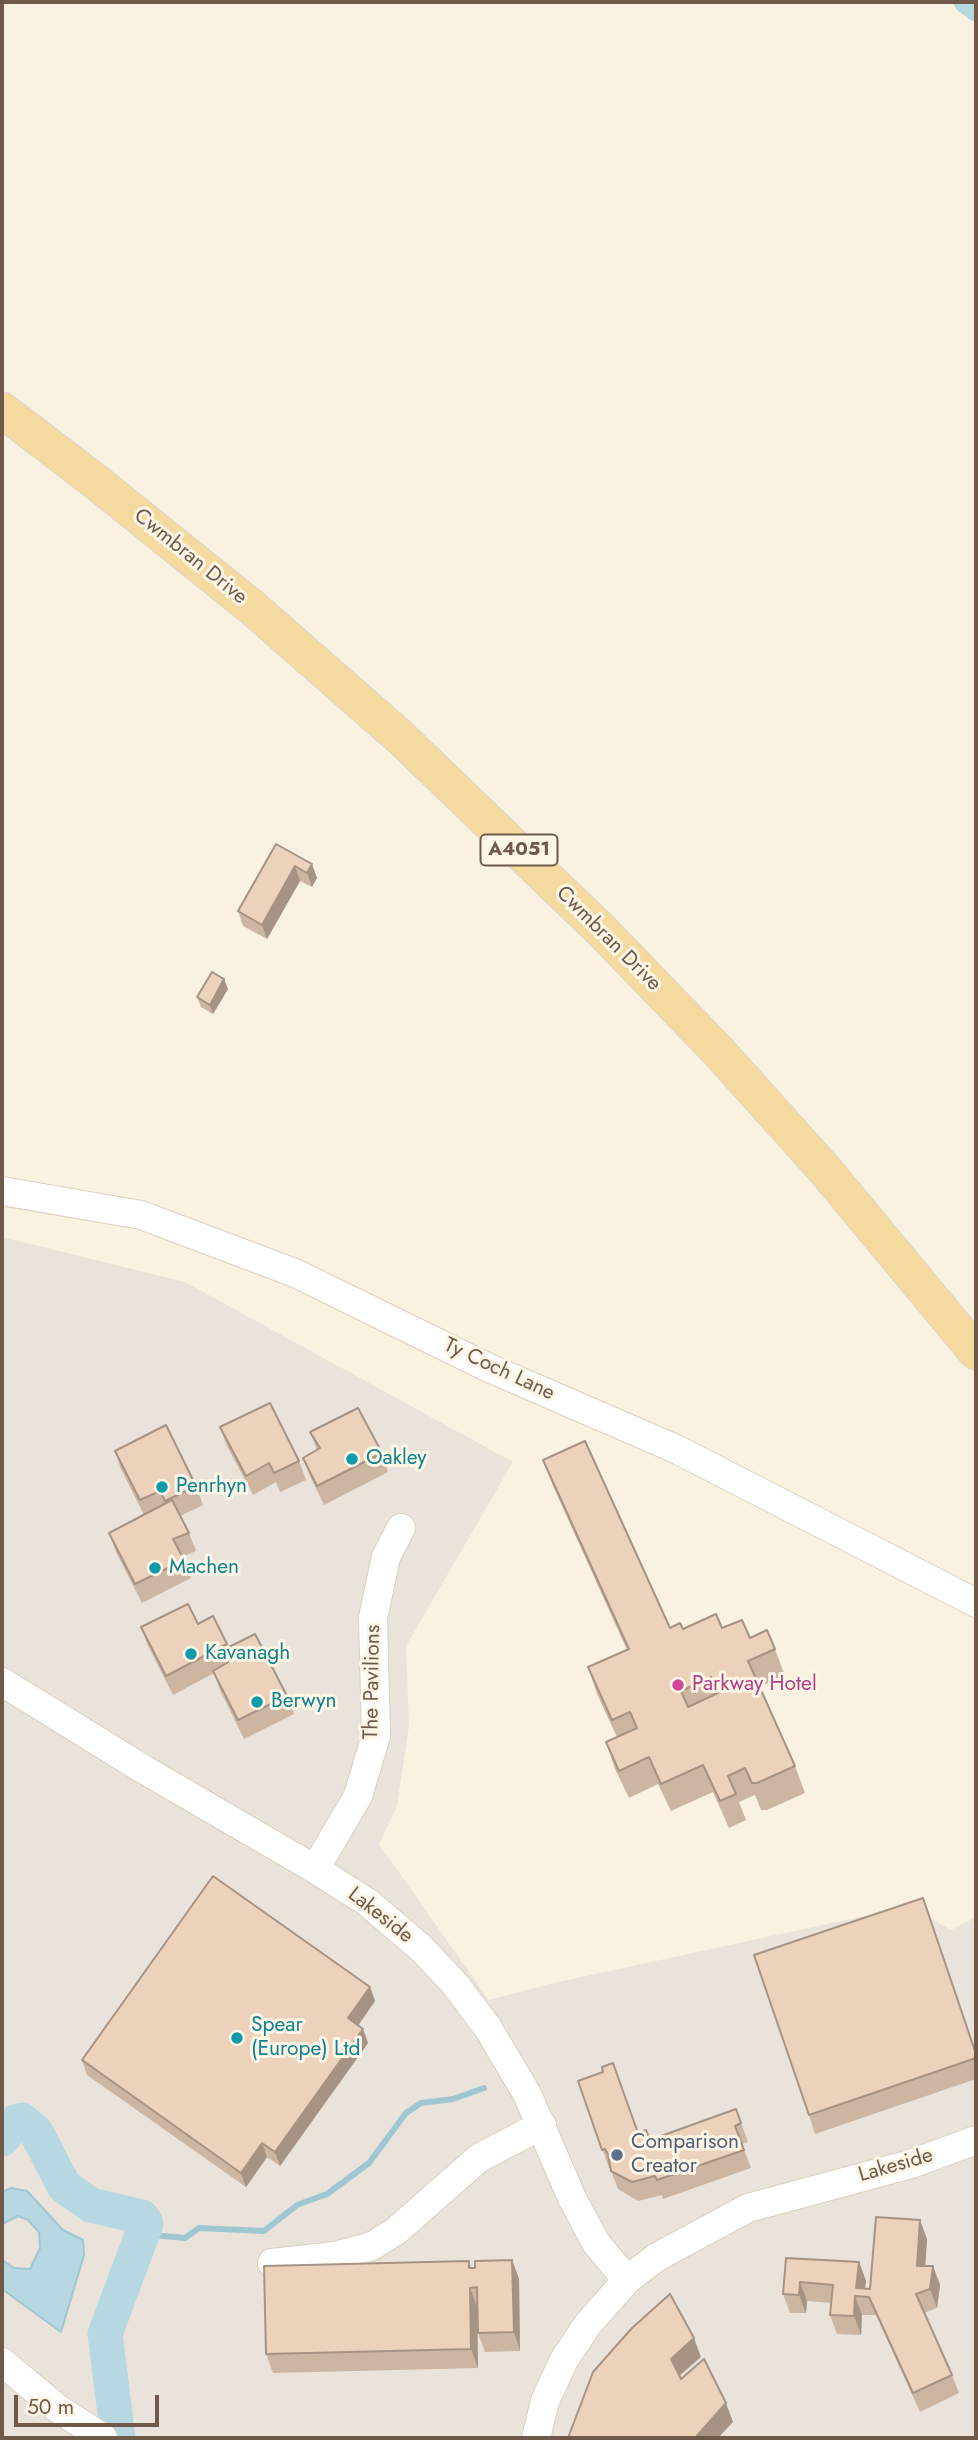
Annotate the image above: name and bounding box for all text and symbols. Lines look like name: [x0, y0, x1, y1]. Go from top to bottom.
street label: Cwmbran Drive: [128, 504, 252, 610]
road number: A4051: [480, 834, 558, 866]
street label: Cwmbran Drive: [550, 881, 666, 997]
street label: Ty Coch Lane: [440, 1333, 558, 1407]
place label: Oakley: [366, 1446, 427, 1472]
marker: Oakley: [344, 1451, 360, 1467]
place label: Penrhyn: [176, 1474, 247, 1500]
marker: Penrhyn: [154, 1479, 170, 1495]
place label: Machen: [169, 1555, 239, 1581]
marker: Machen: [147, 1560, 163, 1576]
street label: The Pavilions: [359, 1624, 387, 1740]
place label: Kavanagh: [205, 1641, 290, 1667]
marker: Kavanagh: [183, 1646, 199, 1662]
place label: Parkway Hotel: [692, 1672, 817, 1698]
marker: Parkway Hotel: [670, 1677, 686, 1693]
place label: Berwyn: [271, 1689, 337, 1715]
marker: Berwyn: [249, 1694, 265, 1710]
street label: Lakeside: [342, 1883, 418, 1949]
place label: Spear (Europe) Ltd: [251, 2013, 360, 2063]
marker: Spear (Europe) Ltd: [229, 2030, 245, 2046]
place label: Comparison Creator: [631, 2130, 739, 2180]
street label: Lakeside: [856, 2143, 936, 2189]
marker: Comparison Creator: [609, 2147, 625, 2163]
scale bar: [18, 2380, 163, 2424]
text: 50 m: [27, 2392, 74, 2422]

